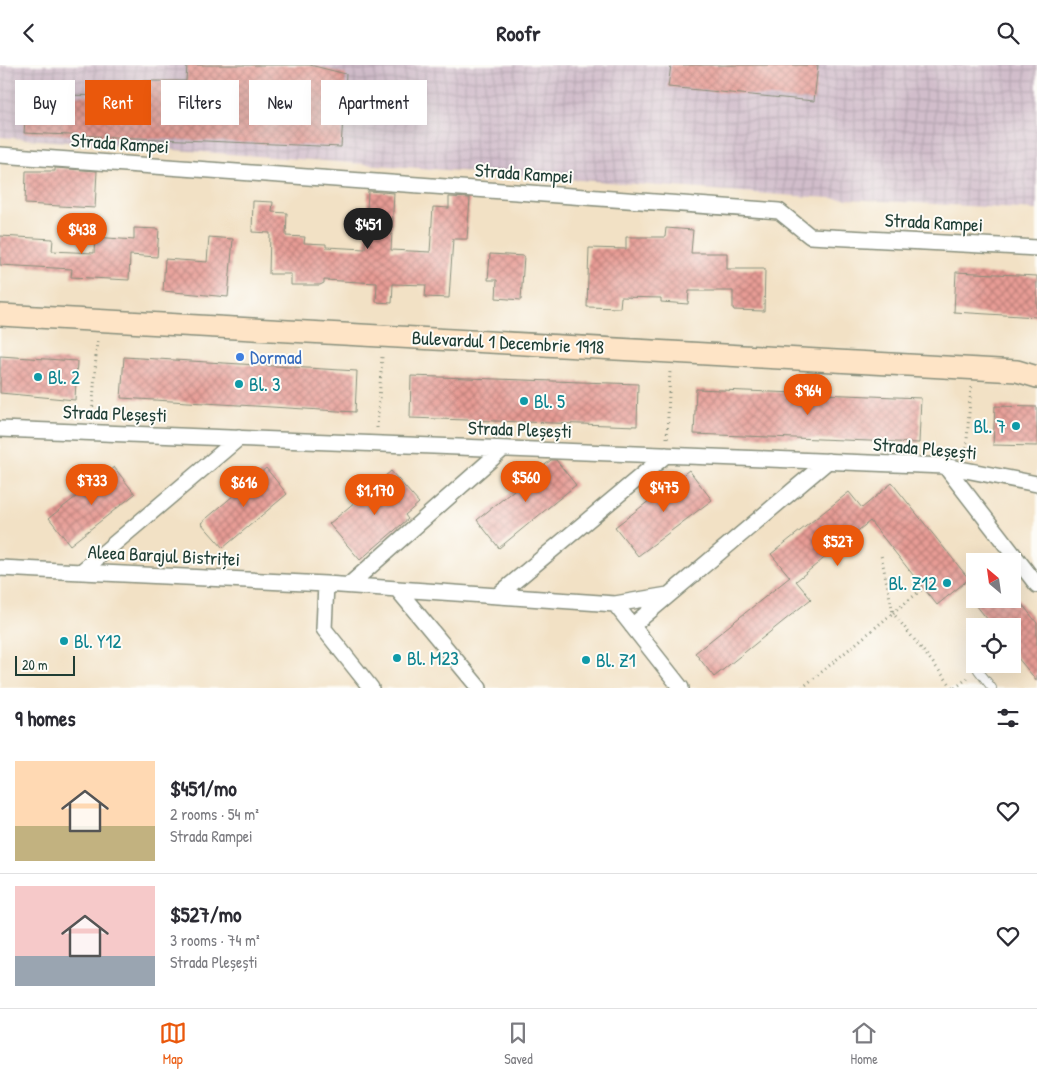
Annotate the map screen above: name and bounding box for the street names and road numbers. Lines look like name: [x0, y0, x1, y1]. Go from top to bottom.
street label: Strada Rampei: [70, 127, 170, 159]
street label: Strada Rampei: [474, 157, 574, 189]
street label: Strada Rampei: [884, 206, 984, 238]
street label: Bulevardul 1 Decembrie 1918: [411, 324, 605, 360]
street label: Strada Pleșești: [63, 398, 167, 428]
street label: Strada Pleșești: [468, 414, 572, 444]
street label: Strada Pleșești: [872, 431, 978, 465]
street label: Aleea Barajul Bistriței: [87, 538, 241, 572]

